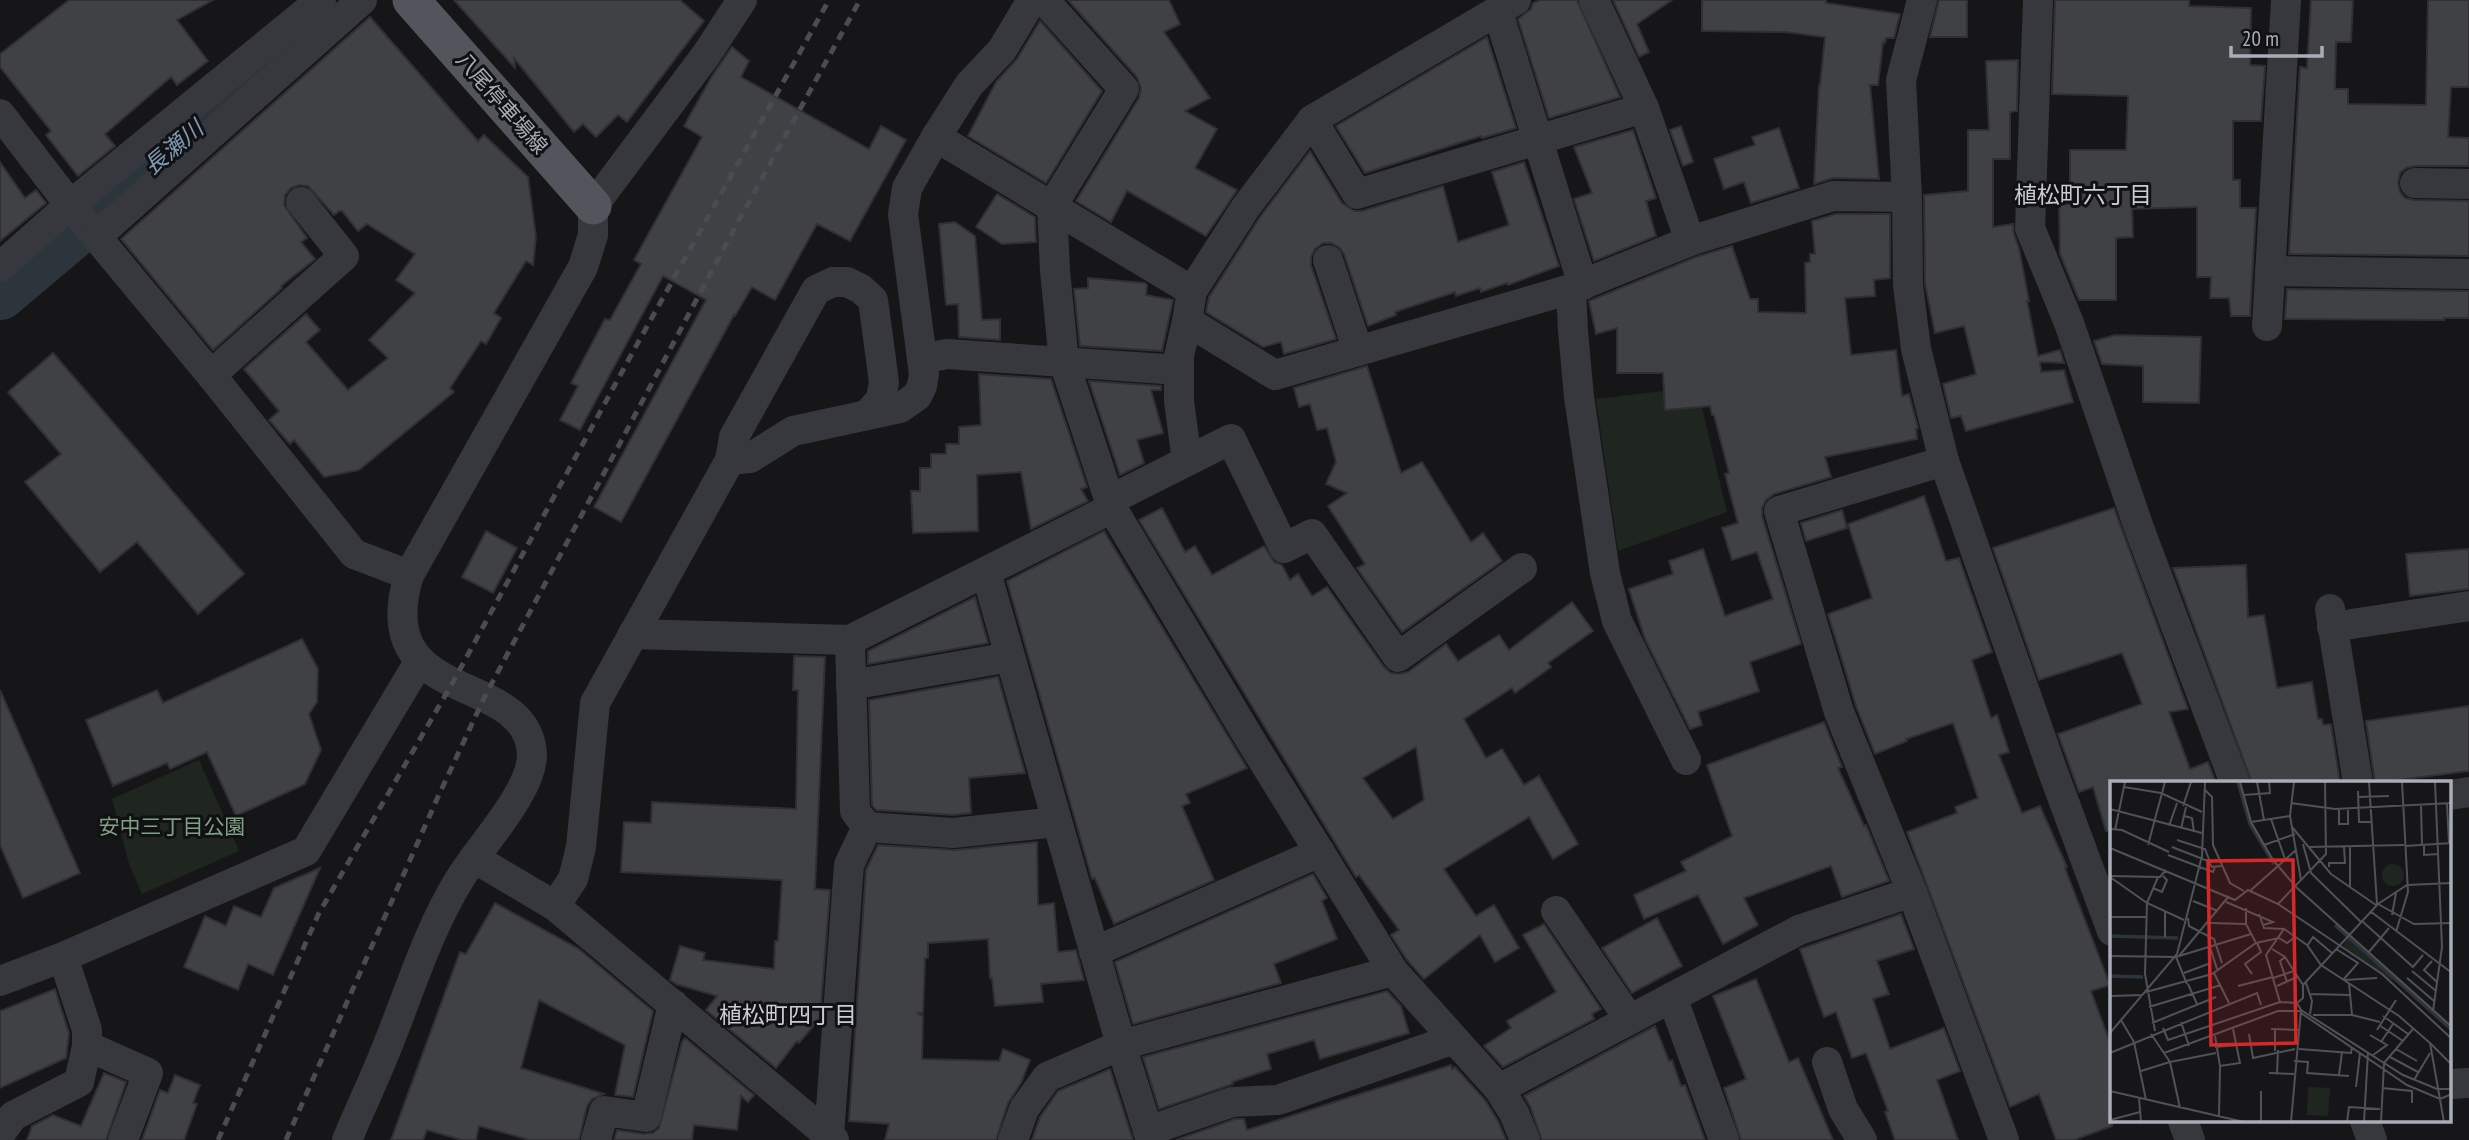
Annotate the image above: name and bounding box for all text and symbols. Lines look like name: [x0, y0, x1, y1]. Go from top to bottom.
scale bar: [2231, 14, 2322, 58]
text: 20 m: [2242, 25, 2279, 52]
street label: 八尾停車場線: [450, 47, 554, 159]
water label: 長瀬川: [137, 112, 211, 180]
district label: 植松町六丁目: [2014, 180, 2152, 209]
inset map: [2110, 781, 2452, 1122]
park label: 安中三丁目公園: [99, 813, 246, 840]
district label: 植松町四丁目: [719, 1000, 857, 1029]

